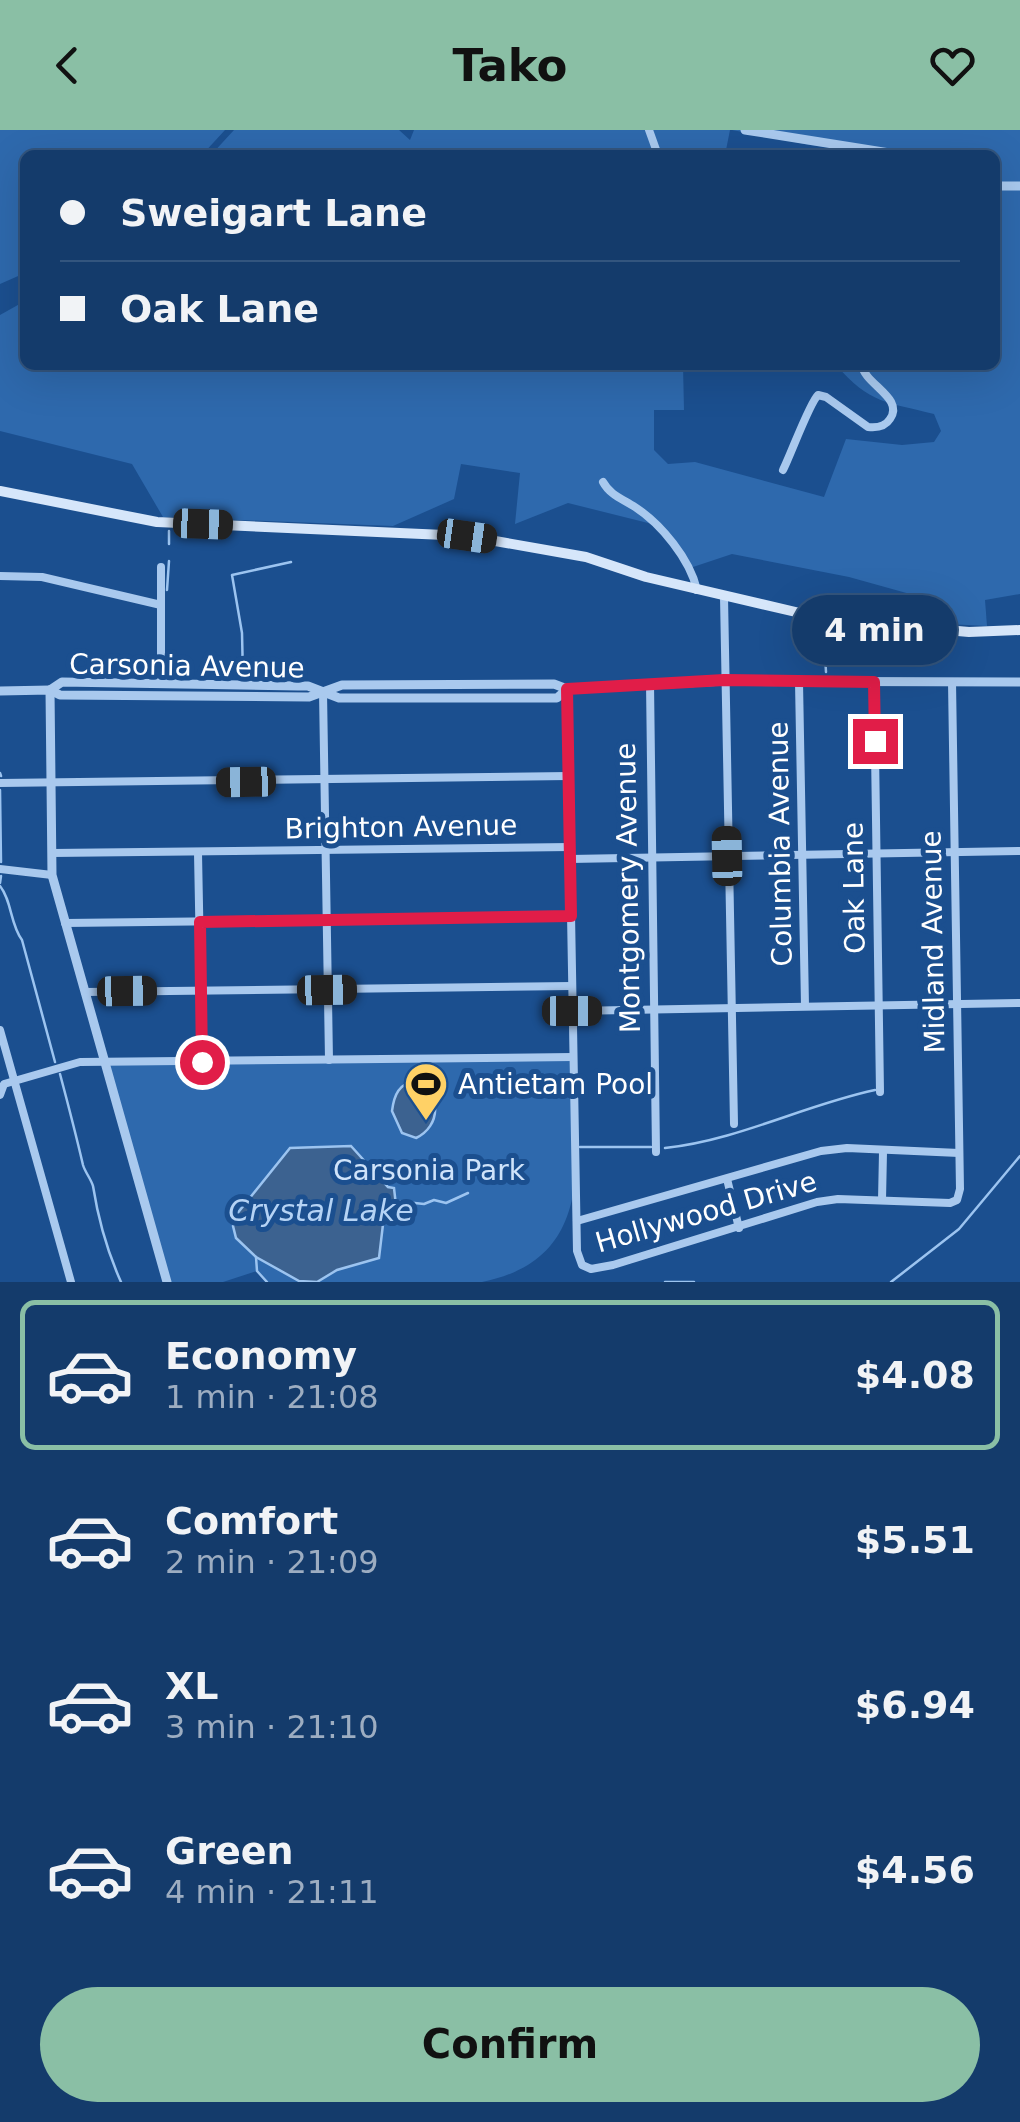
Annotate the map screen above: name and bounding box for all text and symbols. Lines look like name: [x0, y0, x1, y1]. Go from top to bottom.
icon: back: [40, 38, 95, 93]
icon: heart: [925, 38, 980, 93]
text: Tako: [453, 39, 567, 92]
text: Sweigart Lane: [120, 191, 427, 235]
text: Oak Lane: [120, 287, 319, 331]
car: [172, 508, 234, 540]
car: [435, 517, 499, 555]
callout: 4 min: [792, 596, 958, 666]
text: 4 min: [824, 611, 925, 649]
street label: Carsonia Avenue: [69, 647, 305, 685]
route end: [853, 719, 898, 764]
street label: Columbia Avenue: [761, 721, 799, 967]
street label: Montgomery Avenue: [609, 743, 647, 1033]
car: [216, 766, 276, 798]
street label: Brighton Avenue: [284, 808, 518, 846]
street label: Oak Lane: [836, 822, 872, 954]
car: [711, 826, 743, 886]
street label: Midland Avenue: [915, 830, 951, 1054]
car: [297, 974, 357, 1006]
car: [97, 975, 157, 1007]
car: [542, 996, 602, 1026]
route start: [180, 1040, 225, 1085]
sports icon: Antietam Pool: [403, 1061, 449, 1122]
place label: Antietam Pool: [458, 1068, 653, 1101]
park label: Carsonia Park: [333, 1154, 526, 1187]
street label: Hollywood Drive: [591, 1165, 821, 1259]
water label: Crystal Lake: [228, 1193, 414, 1228]
icon: car: [45, 1330, 135, 1420]
text: Economy: [165, 1334, 357, 1378]
text: $4.08: [855, 1353, 975, 1397]
text: 1 min · 21:08: [165, 1378, 379, 1416]
icon: car: [45, 1495, 135, 1585]
text: Comfort: [165, 1499, 338, 1543]
text: $5.51: [855, 1518, 975, 1562]
text: 2 min · 21:09: [165, 1543, 379, 1581]
icon: car: [45, 1660, 135, 1750]
text: XL: [165, 1664, 219, 1708]
text: $6.94: [855, 1683, 975, 1727]
text: 3 min · 21:10: [165, 1708, 379, 1746]
icon: car: [45, 1825, 135, 1915]
text: Green: [165, 1829, 294, 1873]
text: $4.56: [855, 1848, 975, 1892]
text: 4 min · 21:11: [165, 1873, 379, 1911]
button: Confirm: [40, 1987, 980, 2102]

